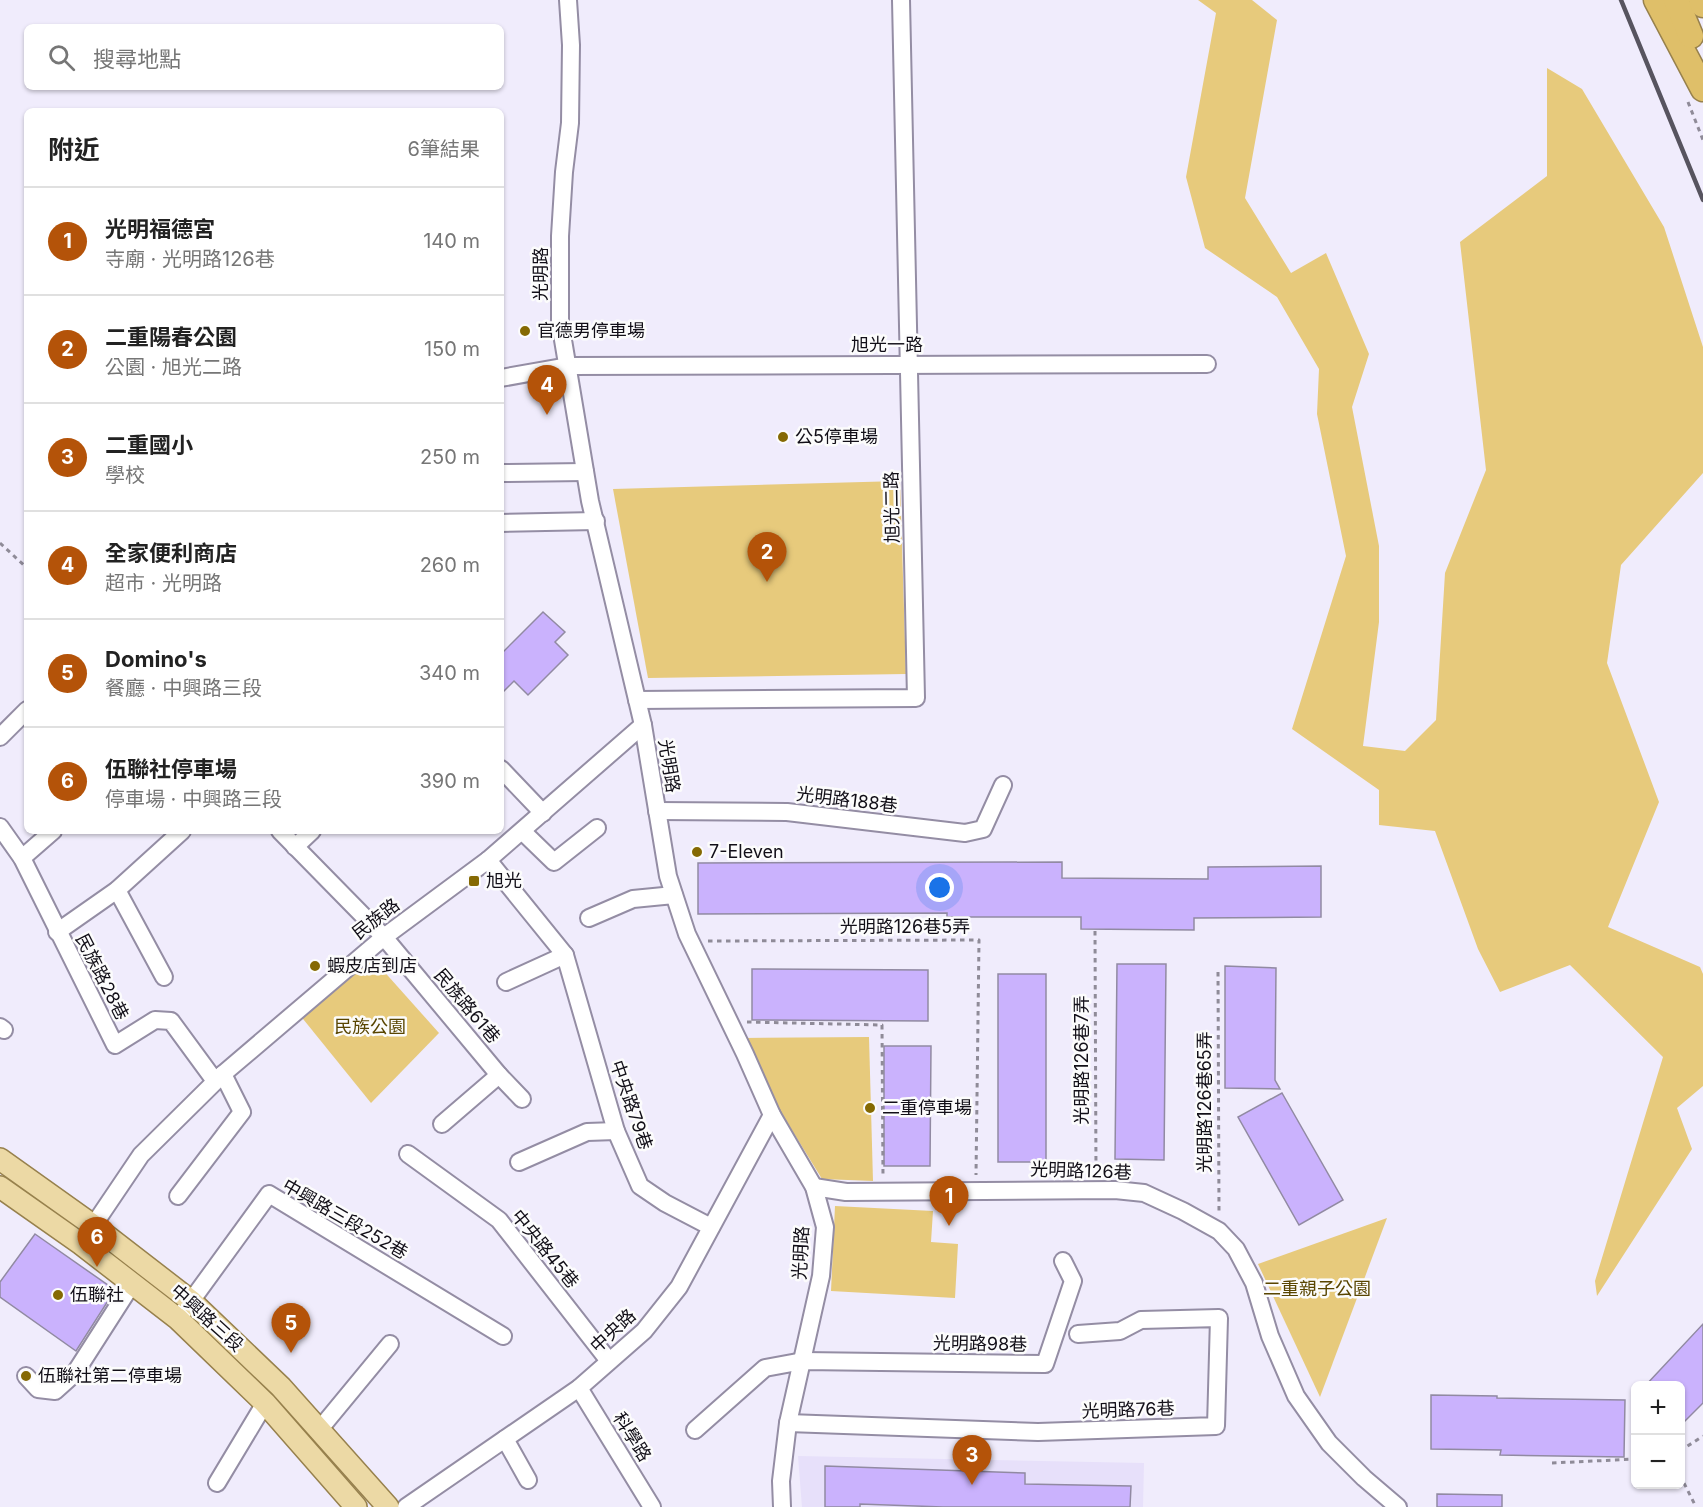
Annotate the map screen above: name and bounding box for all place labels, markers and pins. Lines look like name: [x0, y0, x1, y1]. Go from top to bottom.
place label: 官德男停車場: [537, 320, 645, 341]
marker: 官德男停車場: [518, 324, 532, 338]
pin: 4: [528, 366, 566, 415]
place label: 公5停車場: [795, 426, 878, 447]
marker: 公5停車場: [776, 430, 790, 444]
pin: 2: [748, 532, 786, 582]
place label: 7-Eleven: [709, 841, 784, 862]
marker: 7-Eleven: [690, 845, 704, 859]
place label: 旭光: [486, 870, 522, 891]
marker: 旭光: [467, 874, 481, 888]
place label: 蝦皮店到店: [327, 955, 417, 976]
marker: 蝦皮店到店: [308, 959, 322, 973]
place label: 二重停車場: [882, 1097, 972, 1118]
marker: 二重停車場: [863, 1101, 877, 1115]
pin: 1: [930, 1176, 968, 1226]
pin: 6: [78, 1218, 116, 1267]
place label: 伍聯社: [70, 1284, 124, 1305]
marker: 伍聯社: [51, 1288, 65, 1302]
pin: 5: [272, 1304, 310, 1353]
place label: 伍聯社第二停車場: [38, 1365, 182, 1386]
marker: 伍聯社第二停車場: [19, 1369, 33, 1383]
pin: 3: [952, 1436, 992, 1485]

